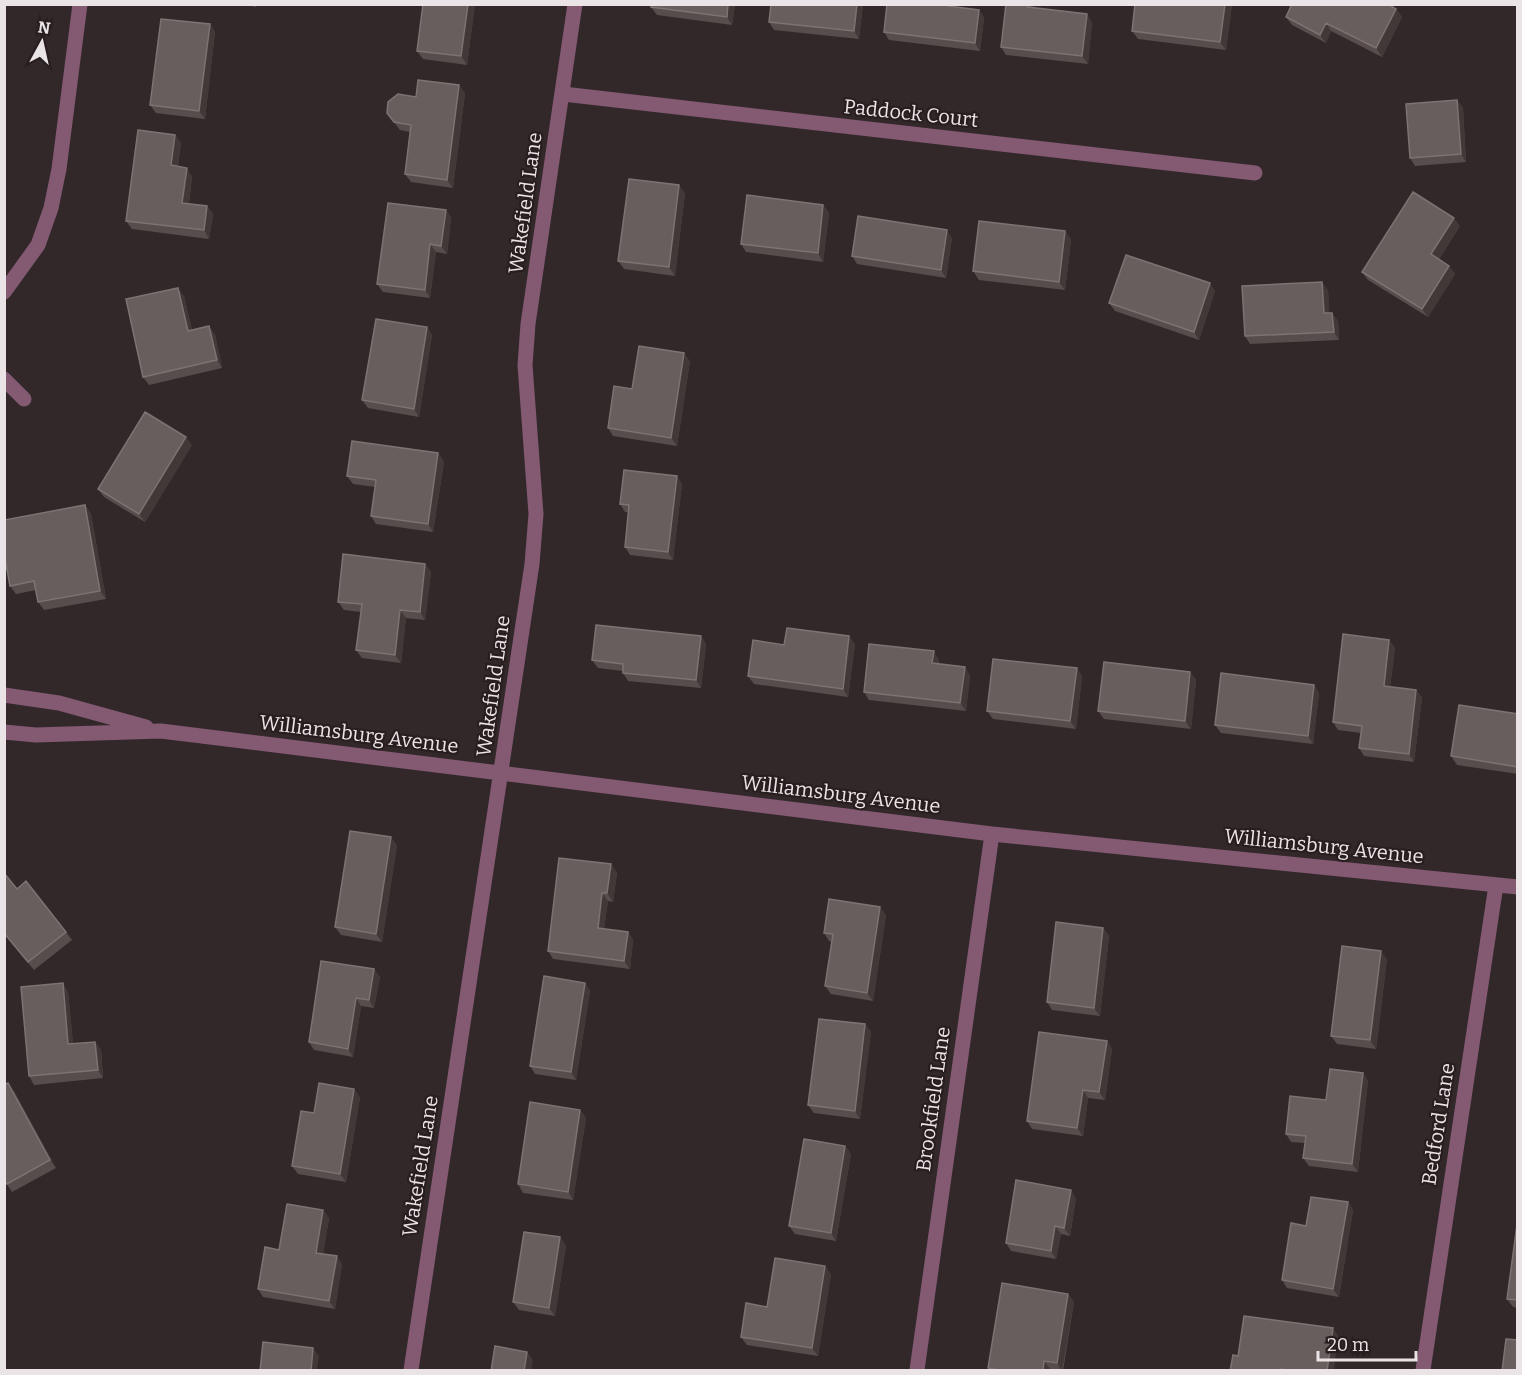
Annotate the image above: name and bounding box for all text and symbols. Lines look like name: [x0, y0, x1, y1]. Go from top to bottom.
north arrow: [12, 12, 72, 72]
text: N: [37, 17, 51, 38]
street label: Paddock Court: [843, 94, 979, 132]
street label: Wakefield Lane: [503, 131, 547, 275]
street label: Wakefield Lane: [471, 614, 515, 758]
street label: Williamsburg Avenue: [258, 710, 460, 758]
street label: Williamsburg Avenue: [740, 770, 942, 818]
street label: Williamsburg Avenue: [1223, 824, 1425, 868]
street label: Brookfield Lane: [911, 1025, 955, 1173]
street label: Bedford Lane: [1417, 1061, 1459, 1187]
street label: Wakefield Lane: [397, 1094, 443, 1238]
scale bar: [1318, 1324, 1416, 1362]
text: 20 m: [1327, 1334, 1369, 1356]

